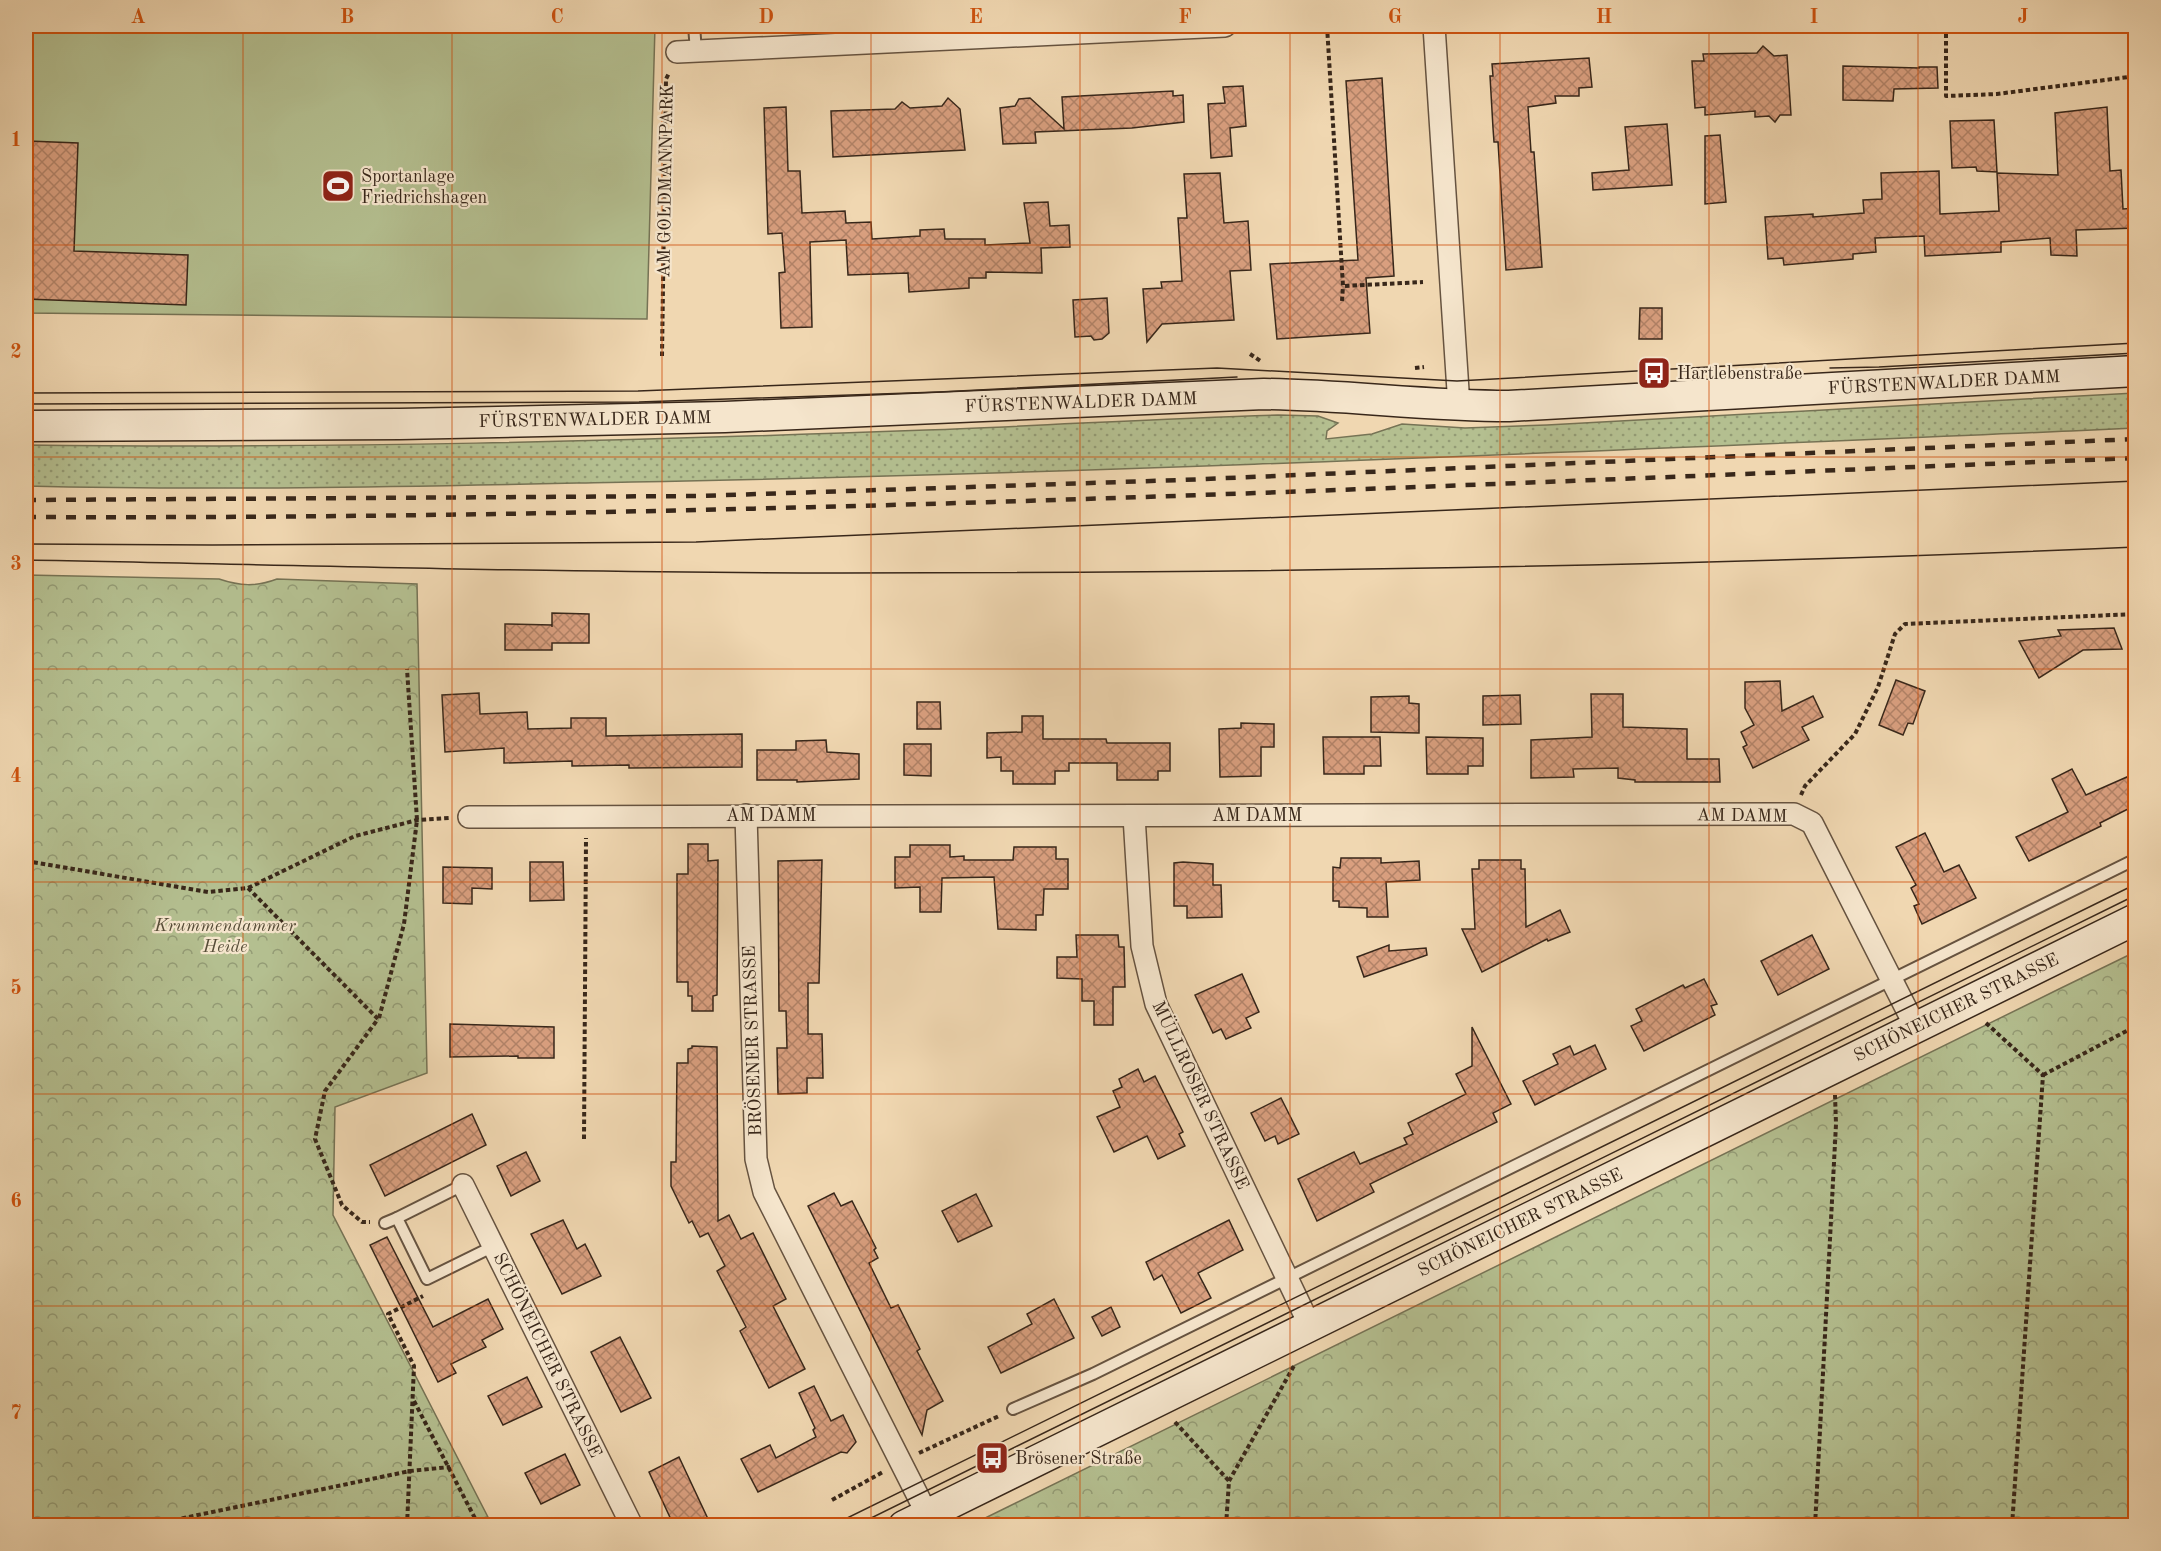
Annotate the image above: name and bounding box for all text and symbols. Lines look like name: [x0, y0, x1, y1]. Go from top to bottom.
text: A: [130, 8, 146, 28]
text: B: [340, 8, 354, 28]
text: C: [550, 8, 564, 28]
text: D: [758, 8, 774, 28]
text: E: [969, 8, 983, 28]
text: F: [1178, 8, 1192, 28]
text: G: [1388, 8, 1402, 28]
text: H: [1596, 8, 1612, 28]
text: I: [1810, 8, 1818, 28]
text: J: [2018, 8, 2029, 28]
street label: AM GOLDMANNPARK: [655, 84, 677, 278]
text: 1: [10, 131, 22, 151]
sports icon: Sportanlage Friedrichshagen: [320, 168, 356, 204]
place label: Sportanlage Friedrichshagen: [361, 168, 487, 207]
text: 2: [10, 343, 22, 363]
bus stop icon: Hartlebenstraße: [1636, 355, 1672, 391]
street label: FÜRSTENWALDER DAMM: [1827, 364, 2061, 398]
place label: Hartlebenstraße: [1677, 365, 1802, 383]
street label: FÜRSTENWALDER DAMM: [964, 386, 1198, 416]
street label: FÜRSTENWALDER DAMM: [478, 405, 712, 431]
text: 3: [10, 555, 22, 575]
text: 4: [10, 767, 22, 787]
street label: AM DAMM: [1696, 806, 1787, 826]
street label: AM DAMM: [726, 807, 816, 825]
street label: AM DAMM: [1212, 807, 1302, 825]
park label: Krummendammer Heide: [153, 917, 297, 956]
street label: BRÖSENER STRASSE: [737, 945, 765, 1137]
street label: SCHÖNEICHER STRASSE: [1849, 947, 2062, 1065]
text: 5: [10, 978, 22, 999]
street label: MÜLLROSER STRASSE: [1148, 997, 1255, 1192]
street label: SCHÖNEICHER STRASSE: [1413, 1162, 1626, 1280]
text: 6: [10, 1192, 22, 1212]
street label: SCHÖNEICHER STRASSE: [490, 1248, 608, 1461]
text: 7: [10, 1404, 22, 1424]
bus stop icon: Brösener Straße: [974, 1440, 1010, 1476]
place label: Brösener Straße: [1015, 1450, 1142, 1468]

